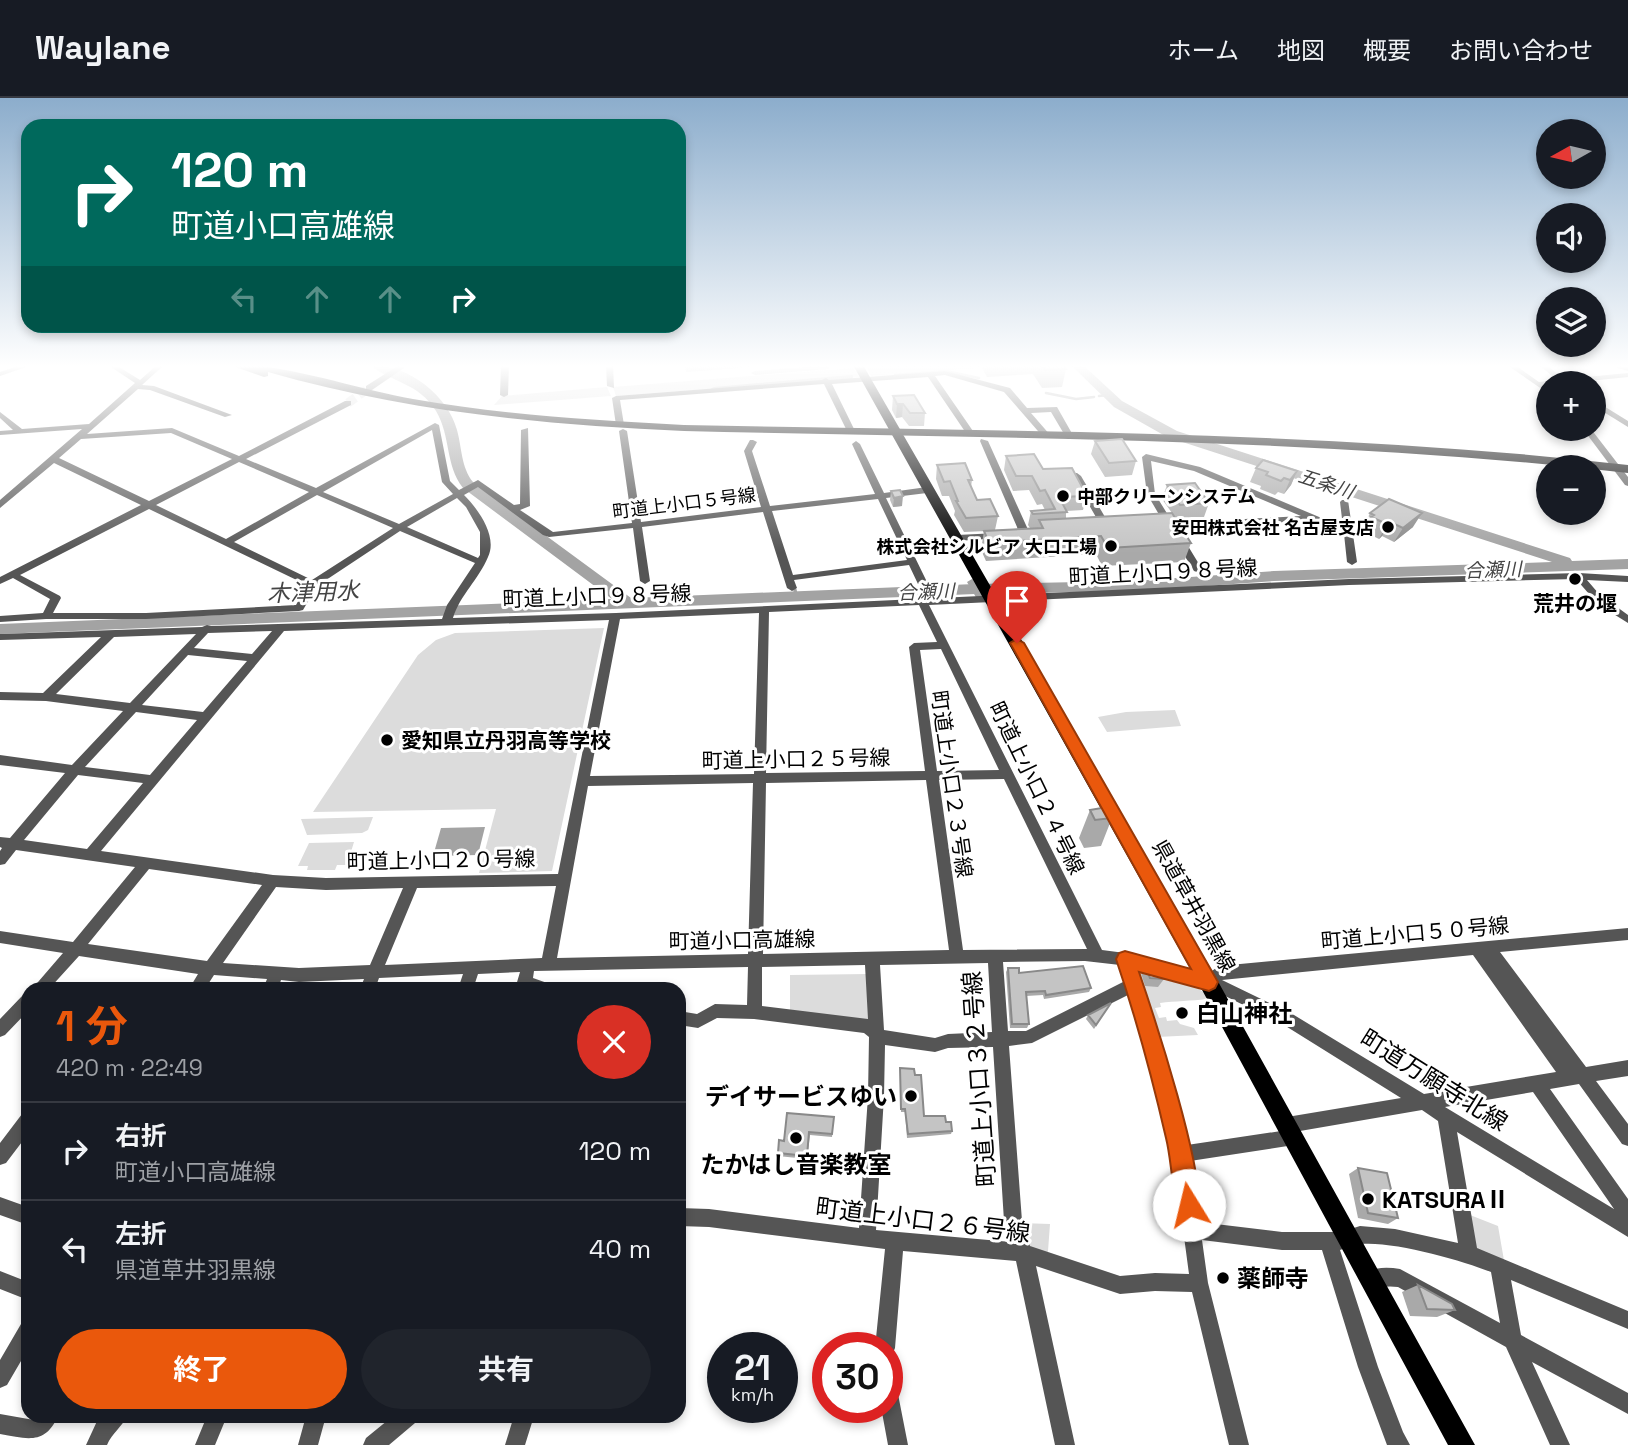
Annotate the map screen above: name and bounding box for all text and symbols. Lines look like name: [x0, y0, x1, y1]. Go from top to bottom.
text: Waylane: [35, 27, 171, 69]
text: ホーム: [1168, 35, 1239, 66]
text: 地図: [1277, 35, 1325, 66]
text: 概要: [1363, 35, 1411, 66]
text: お問い合わせ: [1449, 35, 1593, 66]
north arrow: [1536, 119, 1606, 189]
map controls: [1536, 119, 1606, 525]
text: 120 m: [171, 139, 308, 201]
icon: right: [56, 147, 147, 238]
button: sound: [1536, 203, 1606, 273]
text: 町道小口高雄線: [171, 206, 395, 246]
icon: left: [225, 280, 263, 318]
icon: ahead: [298, 280, 336, 318]
icon: ahead: [371, 280, 409, 318]
icon: right: [444, 280, 482, 318]
button: layers: [1536, 287, 1606, 357]
button: +: [1536, 371, 1606, 441]
button: −: [1536, 455, 1606, 525]
water label: 五条川: [1295, 463, 1359, 505]
street label: 町道上小口５号線: [611, 483, 757, 523]
place label: 中部クリーンシステム: [1077, 485, 1256, 508]
marker: 中部クリーンシステム: [1055, 488, 1071, 504]
place label: 安田株式会社 名古屋支店: [1171, 516, 1374, 539]
marker: 安田株式会社 名古屋支店: [1380, 519, 1396, 535]
place label: 株式会社シルビア 大口工場: [876, 535, 1097, 558]
marker: 株式会社シルビア 大口工場: [1103, 538, 1119, 554]
street label: 町道上小口９８号線: [1068, 554, 1258, 590]
water label: 合瀬川: [1464, 556, 1524, 583]
pin: [987, 571, 1047, 643]
marker: 荒井の堰: [1567, 571, 1583, 587]
water label: 木津用水: [267, 575, 362, 609]
water label: 合瀬川: [897, 578, 957, 605]
street label: 町道上小口９８号線: [502, 579, 692, 613]
icon: arrive: [998, 582, 1036, 620]
place label: 荒井の堰: [1533, 590, 1617, 617]
street label: 町道上小口２３号線: [925, 689, 979, 879]
street label: 町道上小口２４号線: [983, 697, 1091, 879]
place label: 愛知県立丹羽高等学校: [401, 727, 611, 754]
marker: 愛知県立丹羽高等学校: [379, 732, 395, 748]
street label: 町道上小口２５号線: [701, 744, 891, 774]
street label: 県道草井羽黒線: [1147, 835, 1241, 977]
street label: 町道上小口２０号線: [346, 845, 536, 875]
street label: 町道上小口５０号線: [1320, 911, 1510, 955]
street label: 町道小口高雄線: [668, 925, 816, 955]
street label: 町道上小口３２号線: [956, 970, 1002, 1188]
place label: 白山神社: [1196, 998, 1292, 1029]
text: 1 分: [56, 1000, 128, 1053]
button: close: [577, 1005, 651, 1079]
marker: 白山神社: [1174, 1005, 1190, 1021]
street label: 町道万願寺北線: [1355, 1022, 1513, 1138]
text: 420 m · 22:49: [56, 1053, 203, 1083]
place label: デイサービスゆい: [705, 1081, 897, 1112]
marker: デイサービスゆい: [903, 1088, 919, 1104]
text: 右折: [115, 1119, 167, 1153]
marker: たかはし音楽教室: [788, 1130, 804, 1146]
icon: right: [56, 1132, 94, 1170]
text: 120 m: [579, 1134, 651, 1168]
place label: たかはし音楽教室: [700, 1149, 892, 1180]
text: 町道小口高雄線: [115, 1157, 276, 1187]
position arrow: [1152, 1168, 1226, 1242]
place label: KATSURAⅡ: [1382, 1184, 1510, 1215]
street label: 町道上小口２６号線: [814, 1191, 1032, 1249]
marker: KATSURAⅡ: [1360, 1191, 1376, 1207]
text: 左折: [115, 1217, 167, 1251]
icon: left: [56, 1230, 94, 1268]
text: 40 m: [589, 1232, 651, 1266]
text: 県道草井羽黒線: [115, 1255, 276, 1285]
place label: 薬師寺: [1237, 1263, 1309, 1294]
marker: 薬師寺: [1215, 1270, 1231, 1286]
button: 終了: [56, 1329, 347, 1409]
button: 共有: [361, 1329, 651, 1409]
speed limit sign: 30: [812, 1332, 903, 1423]
text: 21: [734, 1346, 771, 1390]
text: km/h: [731, 1383, 774, 1406]

